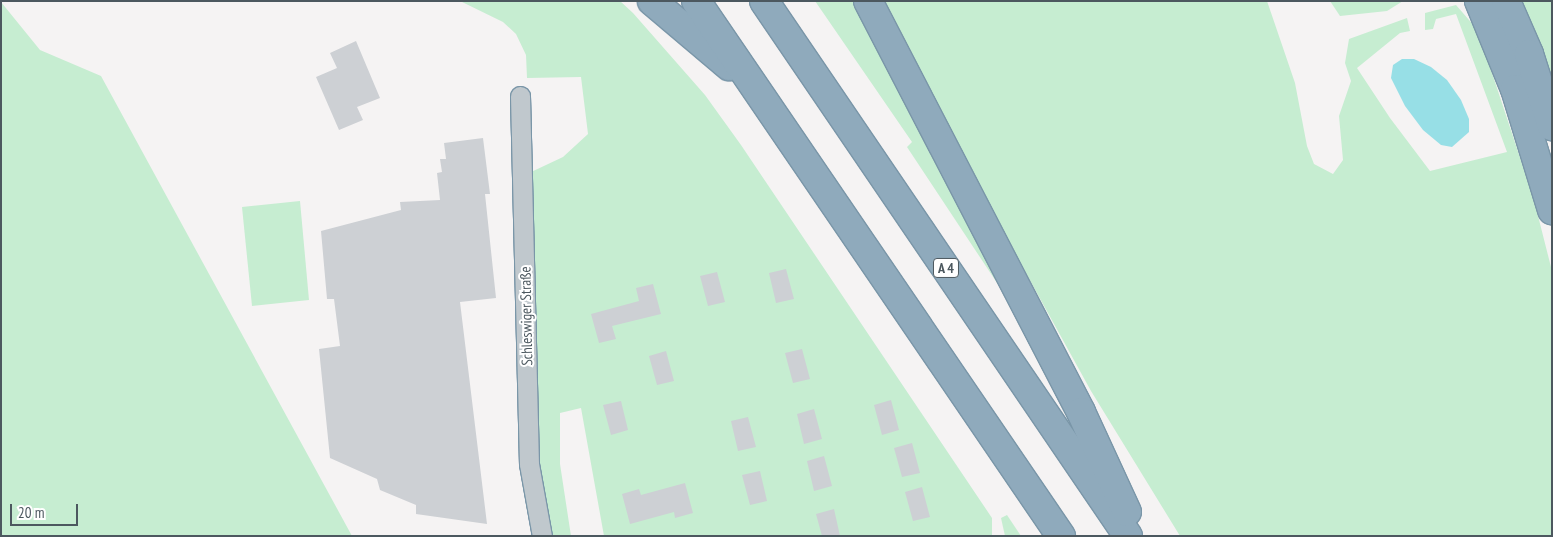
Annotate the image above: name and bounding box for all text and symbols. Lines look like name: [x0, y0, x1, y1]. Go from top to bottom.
road number: A 4: [932, 256, 960, 280]
street label: Schleswiger Straße: [516, 266, 536, 366]
scale bar: [12, 494, 80, 526]
text: 20 m: [18, 503, 44, 522]

